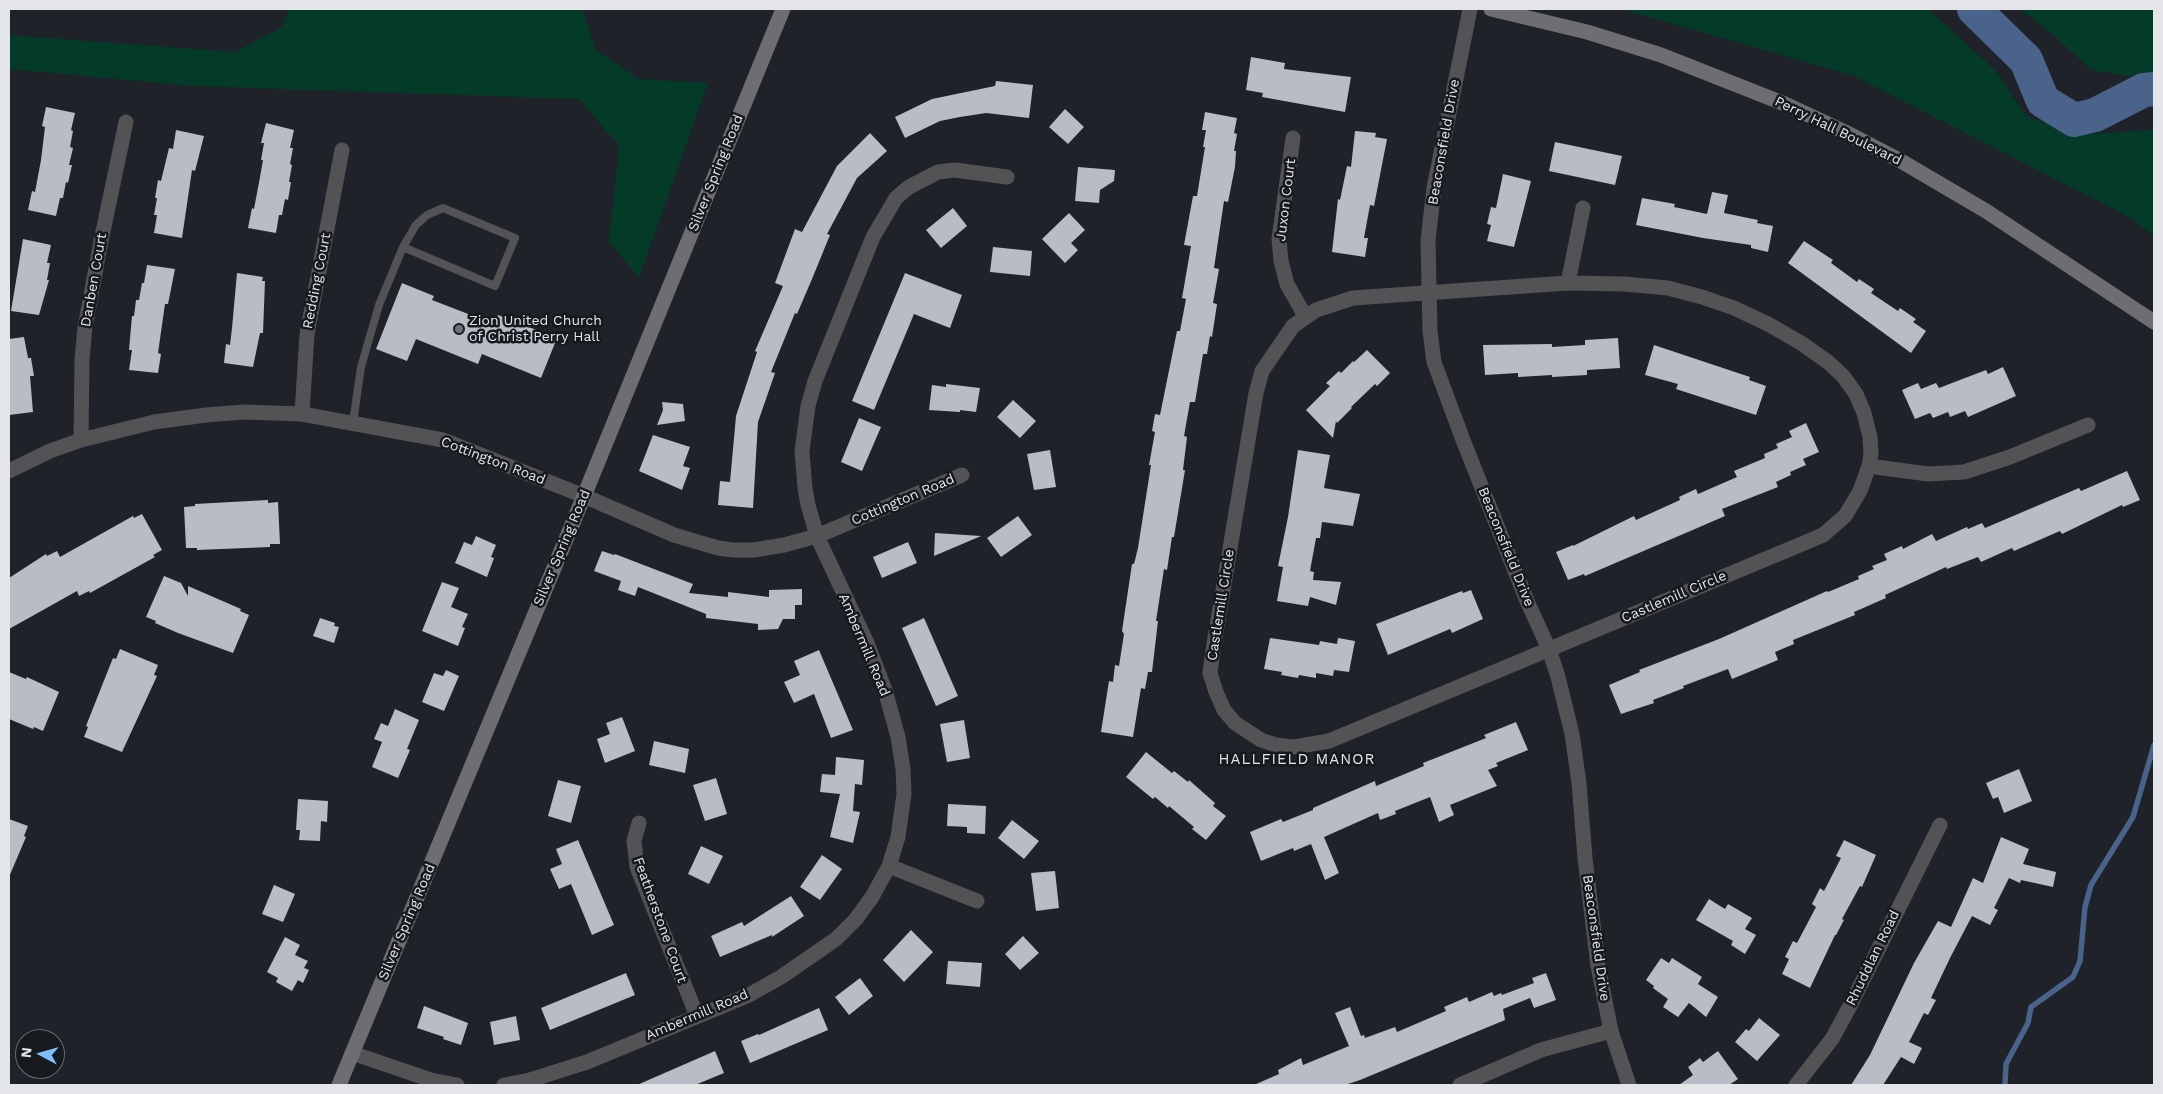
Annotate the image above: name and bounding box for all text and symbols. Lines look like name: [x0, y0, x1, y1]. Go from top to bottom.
street label: Beaconsfield Drive: [1425, 78, 1463, 206]
street label: Perry Hall Boulevard: [1772, 93, 1904, 169]
street label: Silver Spring Road: [685, 112, 747, 234]
street label: Juxon Court: [1273, 158, 1299, 242]
street label: Danben Court: [77, 232, 111, 328]
street label: Redding Court: [299, 232, 335, 330]
place label: Zion United Church of Christ Perry Hall: [469, 313, 602, 346]
marker: Zion United Church of Christ Perry Hall: [453, 323, 465, 335]
street label: Cottington Road: [438, 433, 548, 489]
street label: Cottington Road: [849, 471, 957, 529]
street label: Beaconsfield Drive: [1474, 485, 1538, 609]
street label: Silver Spring Road: [530, 487, 594, 609]
street label: Castlemill Circle: [1204, 548, 1238, 662]
street label: Castlemill Circle: [1619, 567, 1729, 627]
street label: Ambermill Road: [835, 591, 893, 699]
district label: HALLFIELD MANOR: [1217, 751, 1377, 769]
street label: Featherstone Court: [629, 855, 691, 985]
street label: Silver Spring Road: [375, 861, 439, 983]
street label: Beaconsfield Drive: [1579, 874, 1613, 1002]
street label: Rhuddlan Road: [1843, 908, 1903, 1008]
street label: Ambermill Road: [643, 986, 751, 1044]
north arrow: [15, 1029, 65, 1079]
text: N: [18, 1047, 35, 1059]

